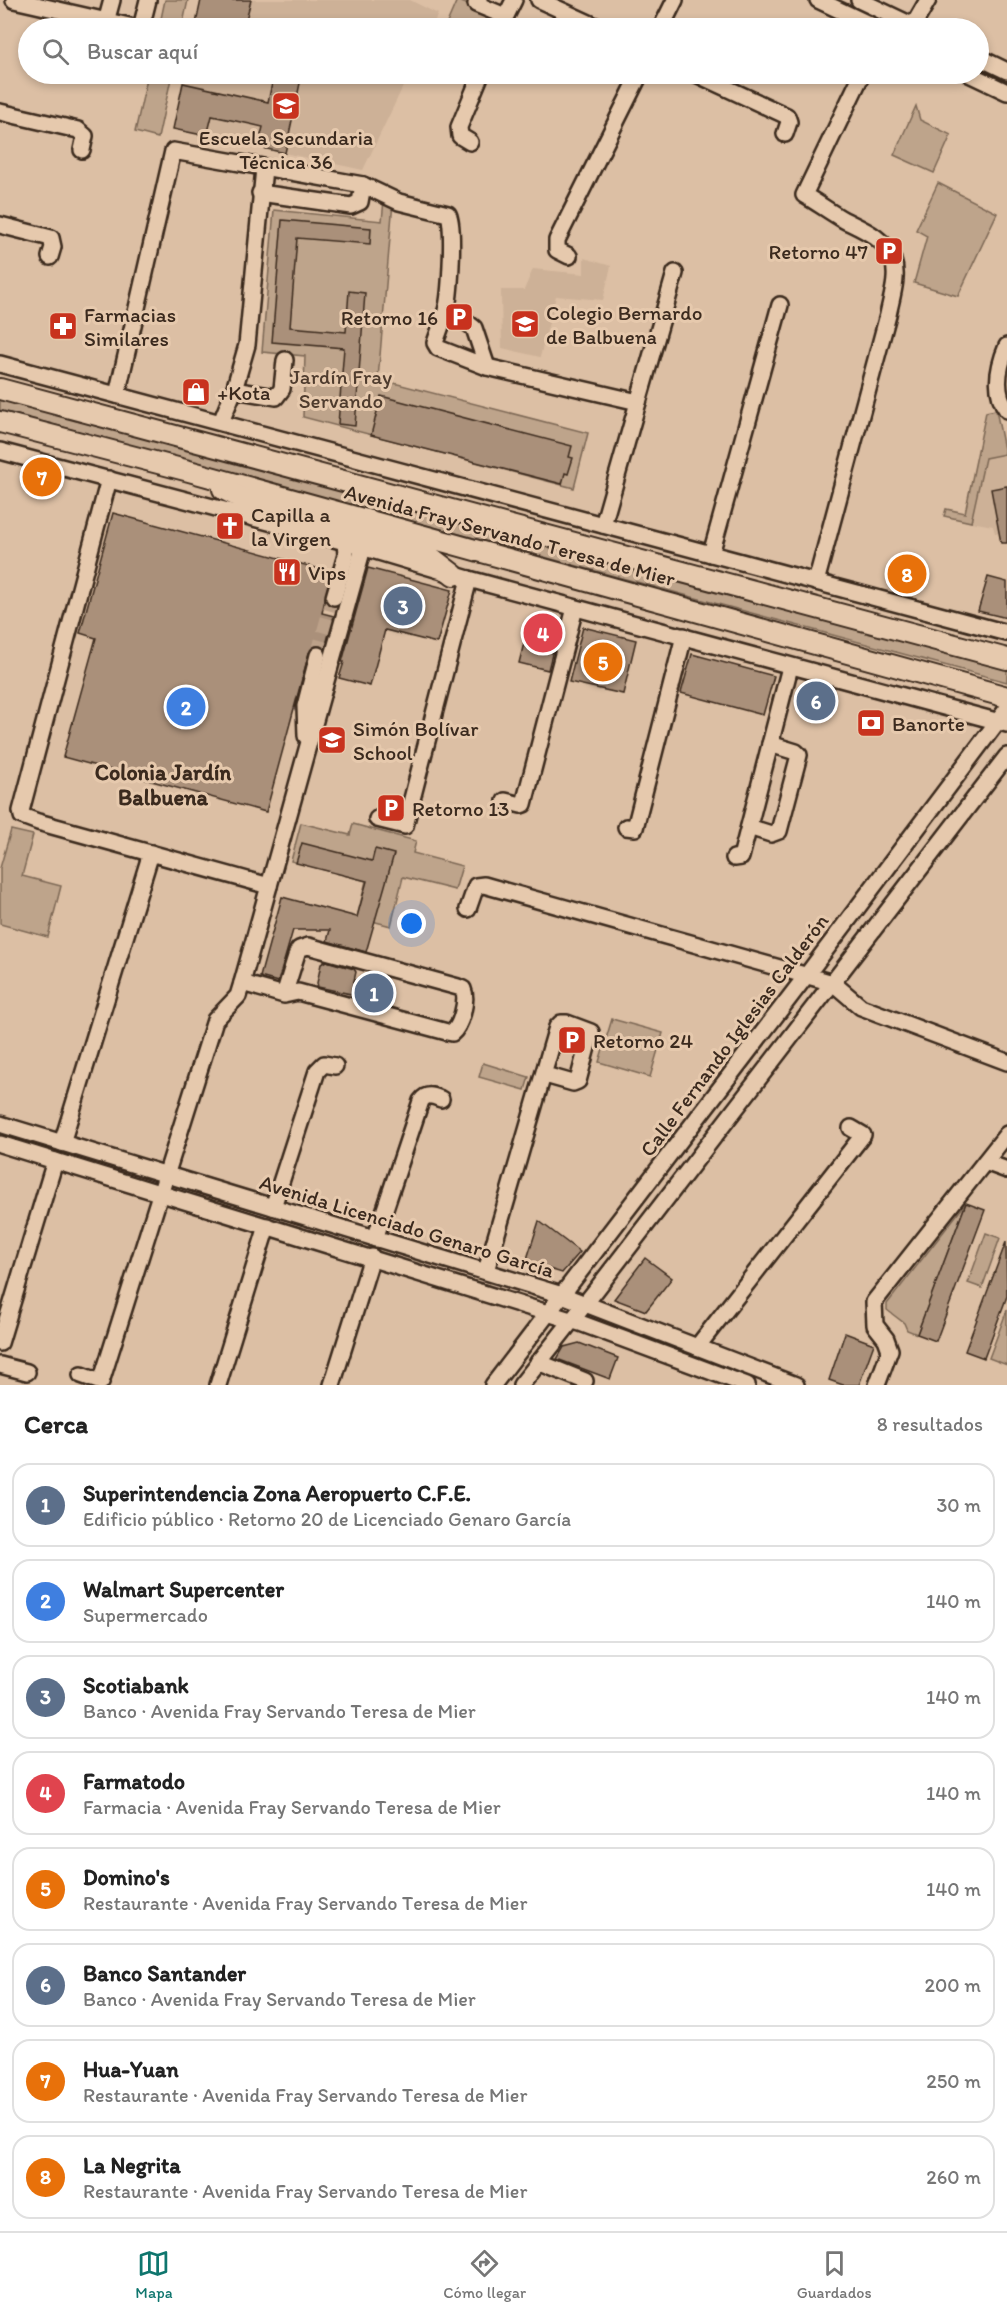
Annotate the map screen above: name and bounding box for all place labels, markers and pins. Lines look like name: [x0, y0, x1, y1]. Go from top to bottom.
school or university icon: Escuela Secundaria Técnica 36: [270, 90, 302, 122]
place label: Escuela Secundaria Técnica 36: [199, 125, 373, 174]
parking icon: Retorno 47: [873, 235, 905, 267]
place label: Retorno 47: [769, 239, 868, 264]
place label: Colegio Bernardo de Balbuena: [546, 300, 702, 349]
parking icon: Retorno 16: [443, 301, 475, 333]
place label: Farmacias Similares: [84, 302, 176, 351]
place label: Retorno 16: [341, 305, 438, 330]
school or university icon: Colegio Bernardo de Balbuena: [509, 308, 541, 340]
pharmacy icon: Farmacias Similares: [47, 310, 79, 342]
shop icon: +Kota: [180, 376, 212, 408]
place label: +Kota: [217, 380, 270, 405]
pin: 7: [22, 454, 62, 500]
place label: Capilla a la Virgen: [251, 502, 331, 551]
church icon: Capilla a la Virgen: [214, 510, 246, 542]
pin: 8: [888, 552, 926, 596]
restaurant icon: Vips: [271, 556, 303, 588]
place label: Vips: [308, 560, 346, 585]
pin: 3: [384, 584, 422, 628]
pin: 4: [524, 610, 562, 656]
pin: 5: [584, 640, 622, 684]
pin: 6: [796, 678, 836, 724]
pin: 2: [166, 684, 206, 730]
bank icon: Banorte: [855, 707, 887, 739]
place label: Banorte: [892, 711, 965, 736]
place label: Simón Bolívar School: [353, 716, 478, 765]
school or university icon: Simón Bolívar School: [316, 724, 348, 756]
parking icon: Retorno 13: [375, 792, 407, 824]
place label: Retorno 13: [412, 796, 510, 821]
pin: 1: [354, 970, 394, 1016]
parking icon: Retorno 24: [556, 1024, 588, 1056]
place label: Retorno 24: [593, 1028, 693, 1053]

